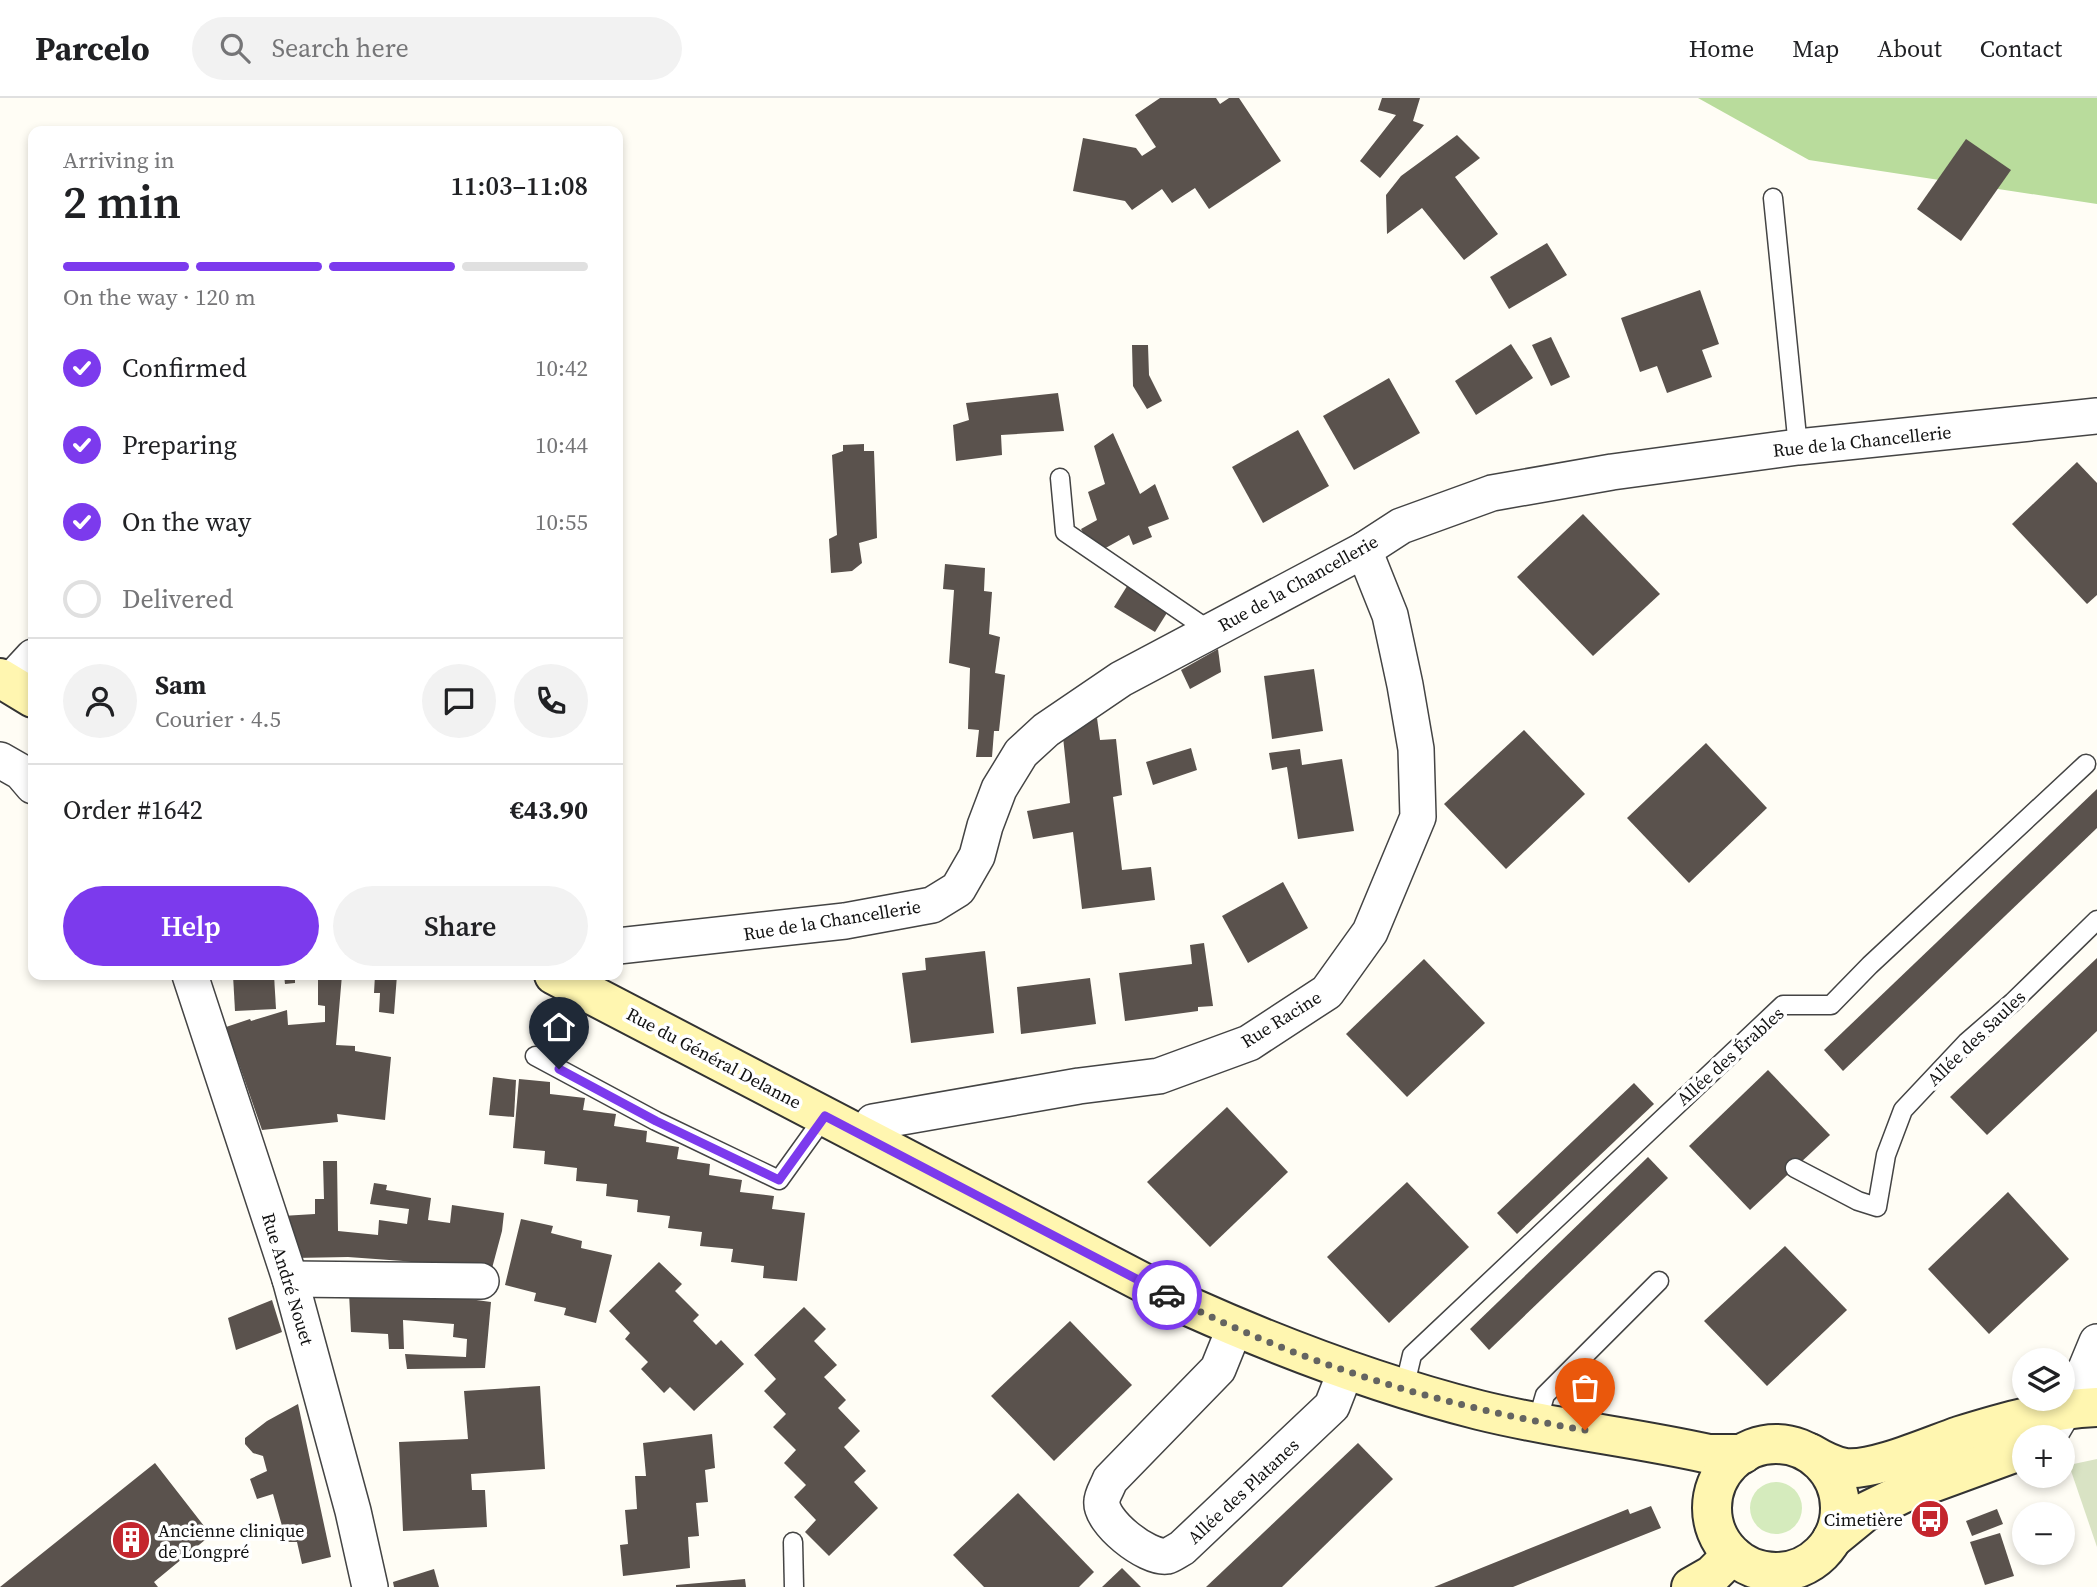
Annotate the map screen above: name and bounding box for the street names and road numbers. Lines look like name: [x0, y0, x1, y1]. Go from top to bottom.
street label: Rue de la Chancellerie: [1772, 419, 1952, 463]
street label: Rue de la Chancellerie: [1214, 529, 1382, 637]
street label: Rue de la Chancellerie: [741, 894, 923, 946]
street label: Rue Racine: [1236, 984, 1326, 1054]
street label: Allée des Saules: [1921, 984, 2031, 1091]
street label: Rue du Général Delanne: [622, 1001, 806, 1115]
street label: Allée des Érables: [1671, 1001, 1789, 1111]
street label: Rue André Nouet: [256, 1210, 320, 1348]
street label: Allée des Platanes: [1182, 1432, 1304, 1549]

